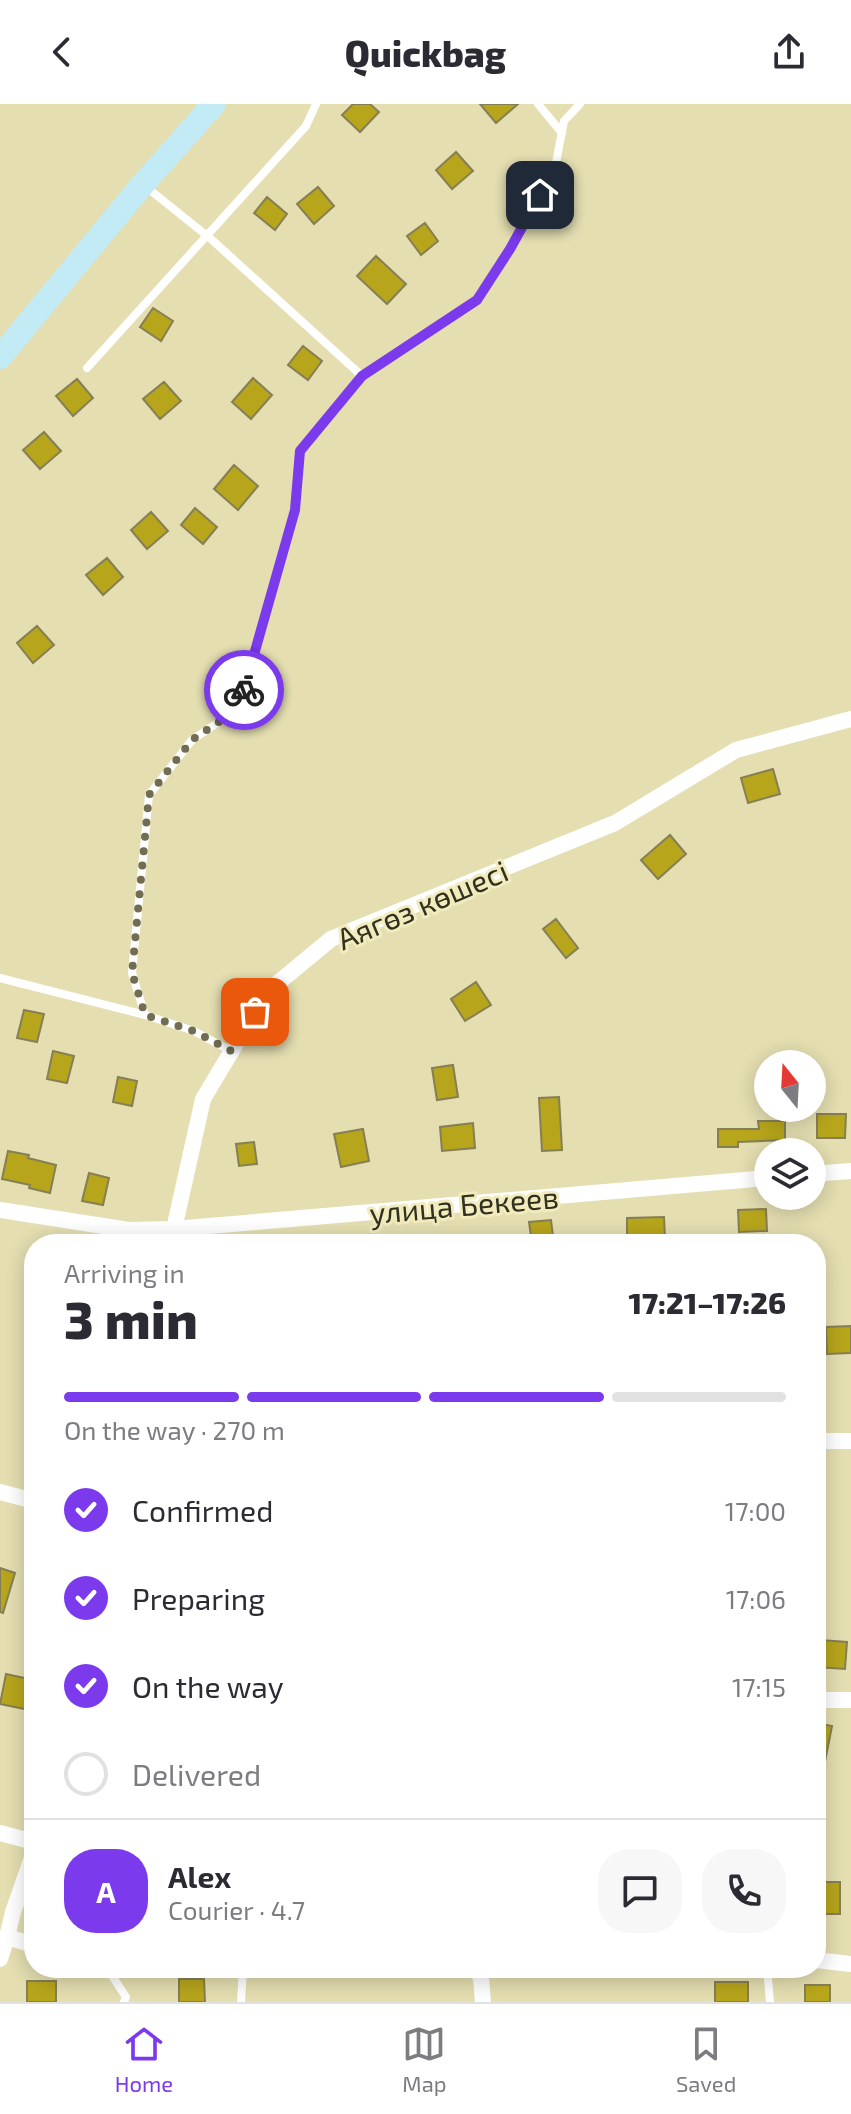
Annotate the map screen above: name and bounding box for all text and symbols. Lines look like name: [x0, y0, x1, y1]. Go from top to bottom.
icon: back: [40, 30, 84, 74]
icon: share: [767, 30, 811, 74]
text: Quickbag: [345, 31, 506, 74]
pin: [506, 161, 574, 229]
icon: home: [518, 173, 562, 217]
courier: [204, 650, 284, 730]
icon: bike: [222, 668, 266, 712]
street label: Аягөз көшесі: [331, 852, 513, 956]
pin: [221, 978, 289, 1046]
icon: bag: [233, 990, 277, 1034]
north arrow: [754, 1050, 826, 1122]
map controls: [754, 1050, 826, 1210]
button: layers: [754, 1138, 826, 1210]
street label: улица Бекеев: [368, 1178, 560, 1231]
text: Arriving in: [64, 1257, 185, 1288]
text: 17:21–17:26: [628, 1284, 786, 1320]
text: 3 min: [64, 1287, 198, 1349]
text: On the way · 270 m: [64, 1414, 285, 1445]
icon: check: [64, 1488, 108, 1532]
text: Confirmed: [132, 1492, 273, 1528]
text: 17:00: [725, 1495, 786, 1526]
icon: check: [64, 1576, 108, 1620]
text: Preparing: [132, 1580, 265, 1616]
text: 17:06: [726, 1583, 786, 1614]
icon: check: [64, 1664, 108, 1708]
text: On the way: [132, 1668, 284, 1704]
text: 17:15: [732, 1671, 786, 1702]
text: Delivered: [132, 1756, 261, 1792]
button: chat: [598, 1849, 682, 1933]
button: phone: [702, 1849, 786, 1933]
text: Alex: [168, 1858, 231, 1894]
text: A: [96, 1873, 116, 1909]
text: Courier · 4.7: [168, 1894, 305, 1925]
tab: Home: [115, 2022, 173, 2096]
tab: Map: [402, 2022, 447, 2096]
tab: Saved: [676, 2022, 736, 2096]

